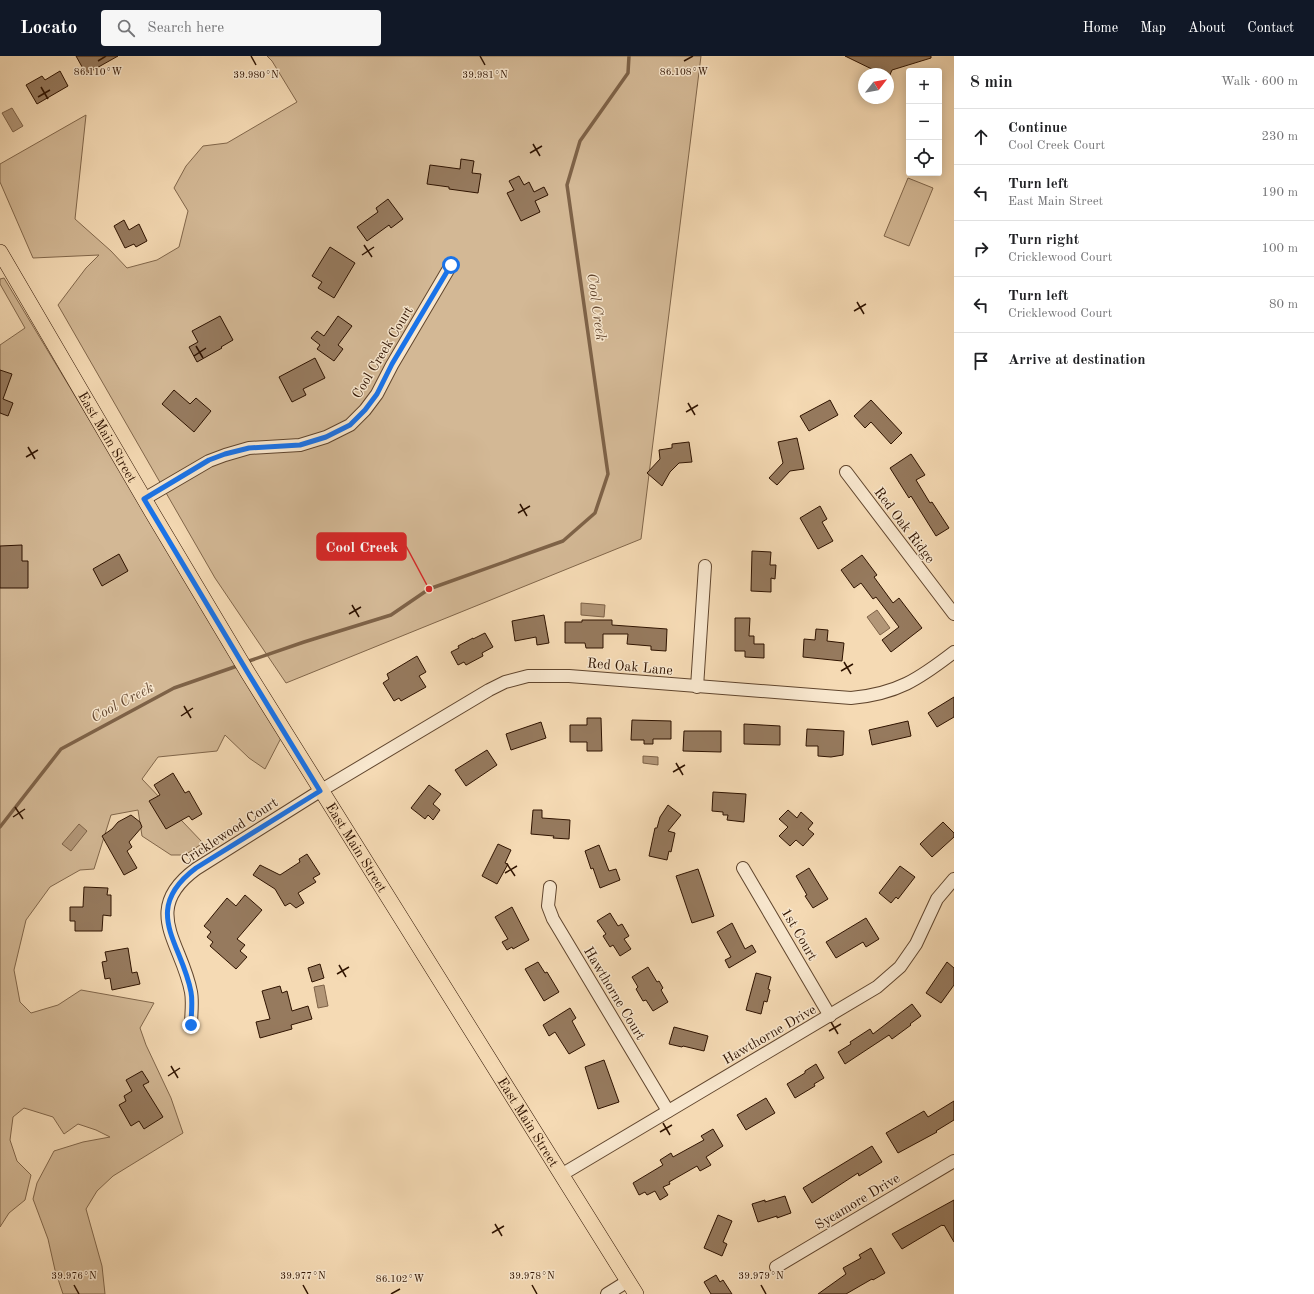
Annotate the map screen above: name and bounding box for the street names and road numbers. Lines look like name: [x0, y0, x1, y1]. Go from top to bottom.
street label: Cool Creek Court: [350, 304, 416, 401]
street label: East Main Street: [75, 389, 139, 485]
street label: Red Oak Ridge: [871, 485, 937, 566]
street label: Red Oak Lane: [587, 656, 673, 678]
street label: Cricklewood Court: [179, 795, 281, 868]
street label: East Main Street: [323, 801, 389, 895]
street label: 1st Court: [779, 906, 820, 963]
street label: Hawthorne Court: [581, 944, 647, 1043]
street label: Hawthorne Drive: [720, 1002, 819, 1067]
street label: East Main Street: [495, 1075, 561, 1170]
street label: Sycamore Drive: [813, 1171, 902, 1233]

